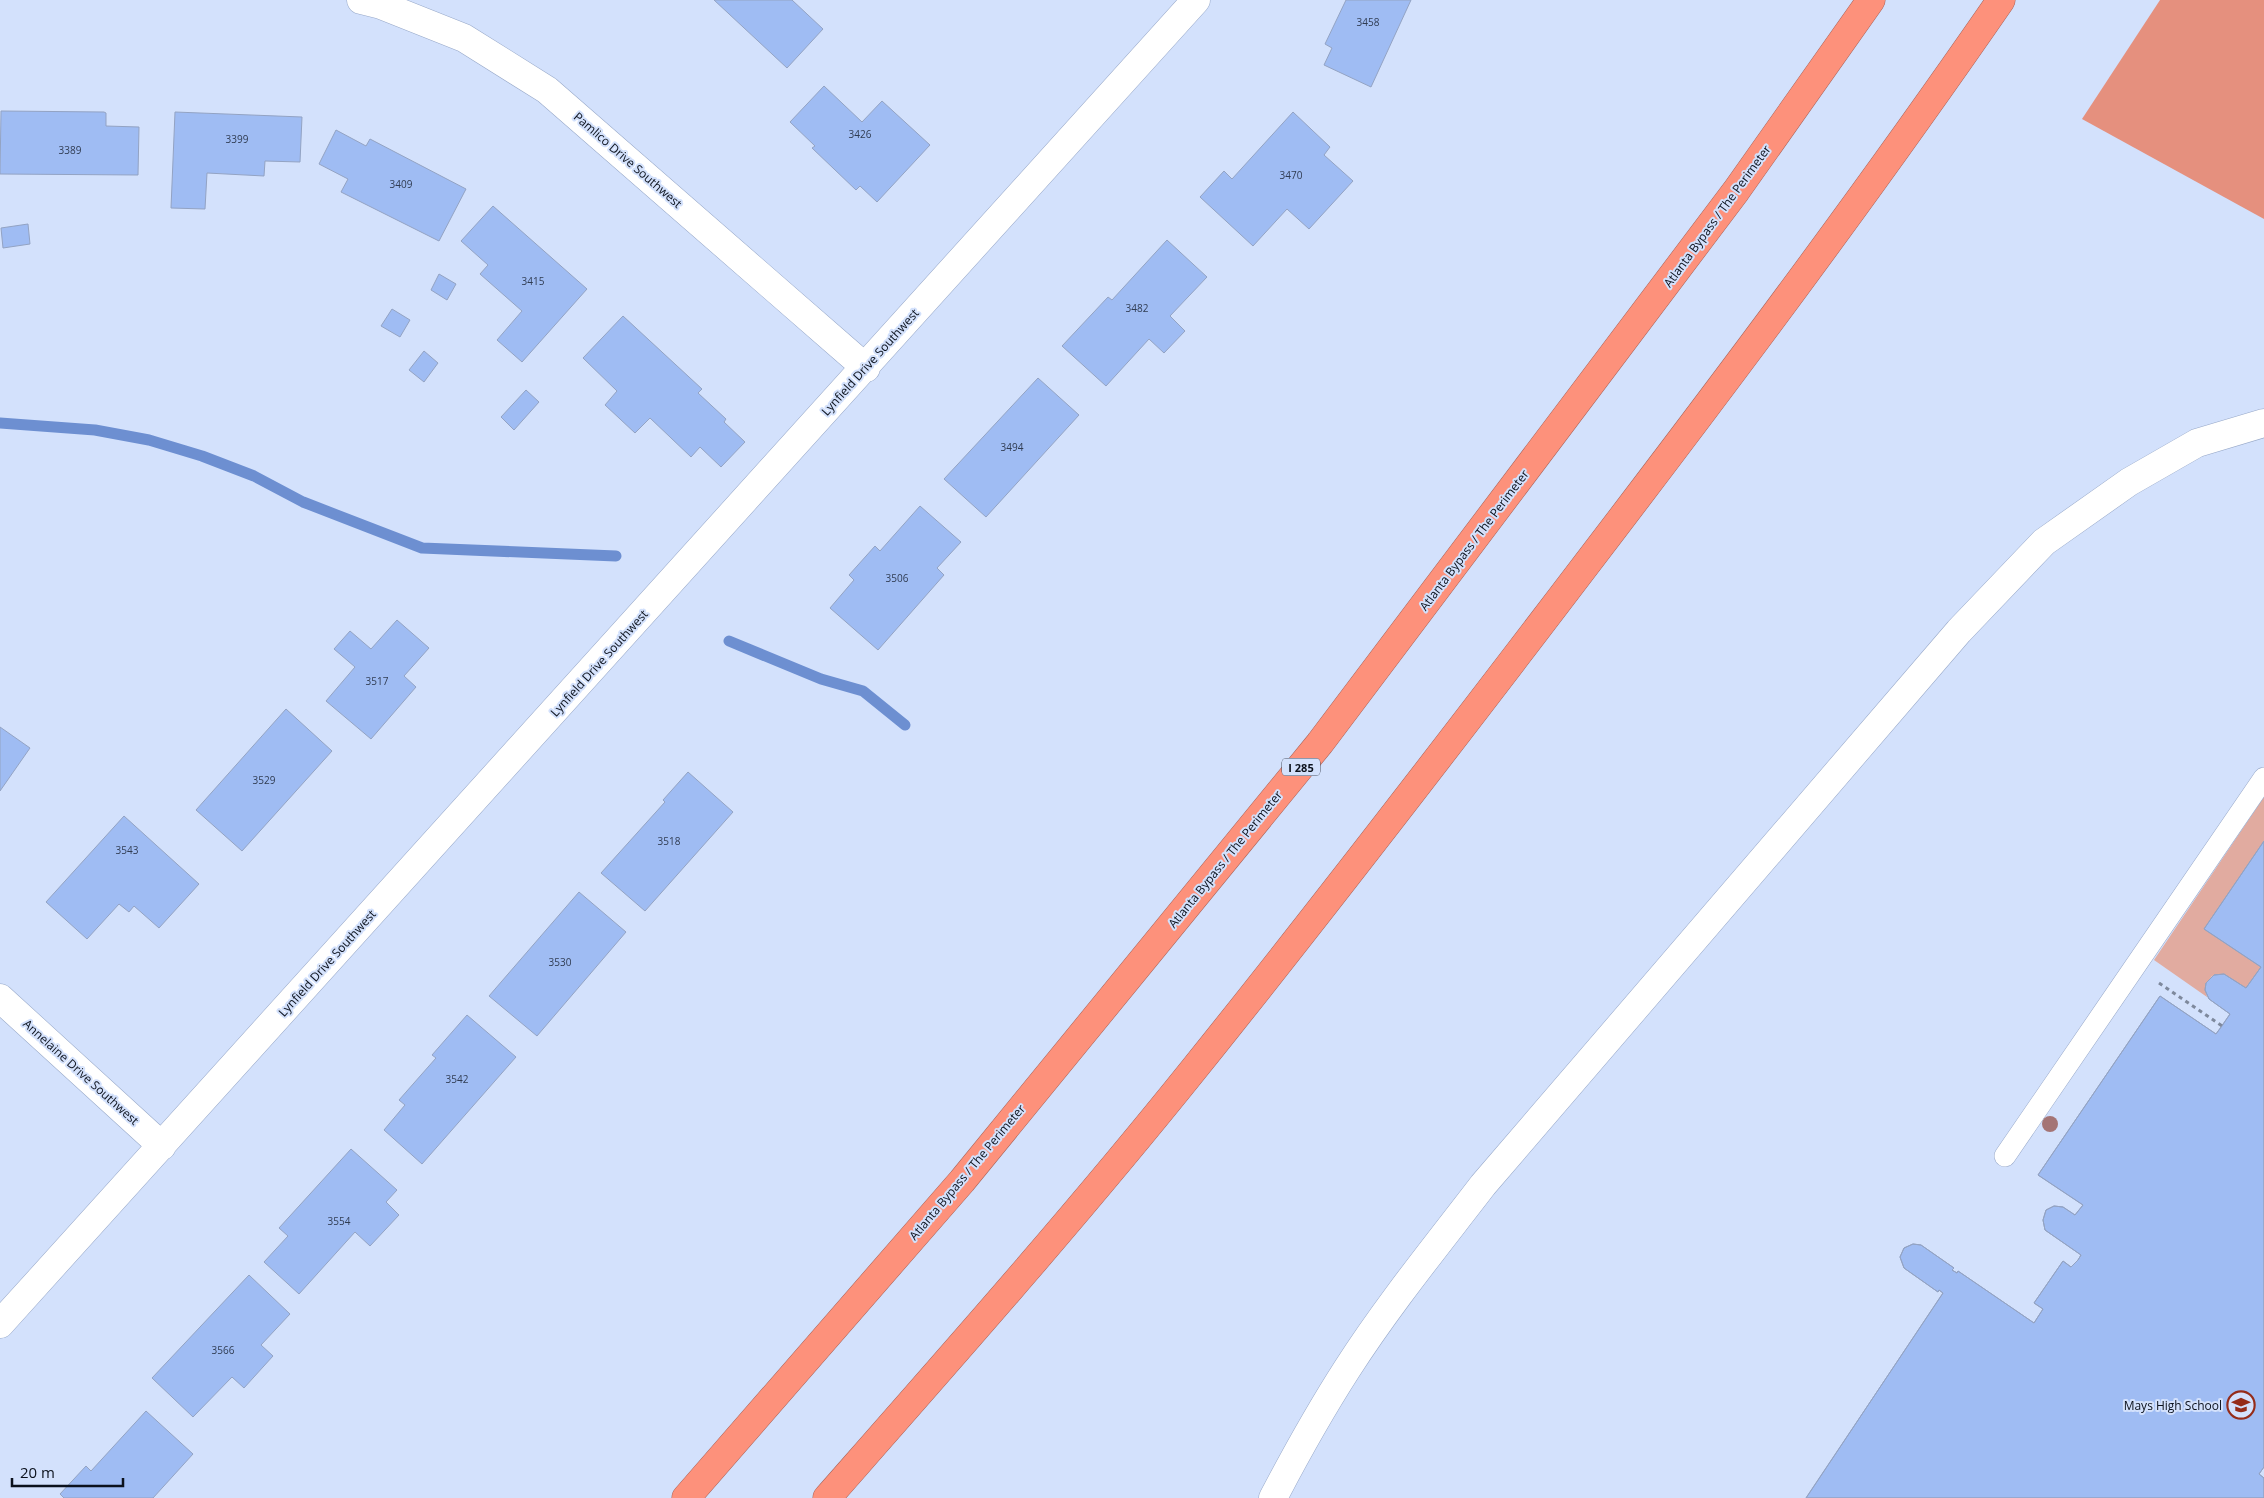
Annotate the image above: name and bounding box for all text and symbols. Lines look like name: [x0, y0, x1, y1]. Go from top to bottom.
house number: 3458: [1357, 15, 1380, 29]
street label: Pamlico Drive Southwest: [570, 108, 686, 212]
house number: 3426: [849, 127, 872, 141]
house number: 3399: [226, 132, 249, 146]
street label: Atlanta Bypass / The Perimeter: [1659, 141, 1775, 291]
house number: 3389: [59, 143, 82, 157]
house number: 3470: [1280, 168, 1303, 182]
house number: 3409: [390, 177, 413, 191]
house number: 3415: [522, 274, 545, 288]
house number: 3482: [1126, 301, 1149, 315]
street label: Lynfield Drive Southwest: [817, 305, 923, 419]
house number: 3494: [1001, 440, 1024, 454]
street label: Atlanta Bypass / The Perimeter: [1415, 466, 1533, 614]
house number: 3506: [886, 571, 909, 585]
street label: Lynfield Drive Southwest: [546, 606, 652, 720]
house number: 3517: [366, 674, 389, 688]
road number: I 285: [1282, 759, 1320, 776]
house number: 3529: [253, 773, 276, 787]
street label: Atlanta Bypass / The Perimeter: [1164, 787, 1286, 931]
house number: 3518: [658, 834, 681, 848]
house number: 3543: [116, 843, 139, 857]
street label: Lynfield Drive Southwest: [274, 906, 380, 1020]
house number: 3530: [549, 955, 572, 969]
street label: Annelaine Drive Southwest: [19, 1015, 143, 1129]
house number: 3542: [446, 1072, 469, 1086]
street label: Atlanta Bypass / The Perimeter: [905, 1100, 1029, 1243]
house number: 3554: [328, 1214, 351, 1228]
house number: 3566: [212, 1343, 235, 1357]
school or university icon: Mays High School: [2226, 1390, 2256, 1420]
place label: Mays High School: [2124, 1397, 2222, 1414]
scale bar: [12, 1456, 124, 1488]
text: 20 m: [20, 1462, 55, 1482]

